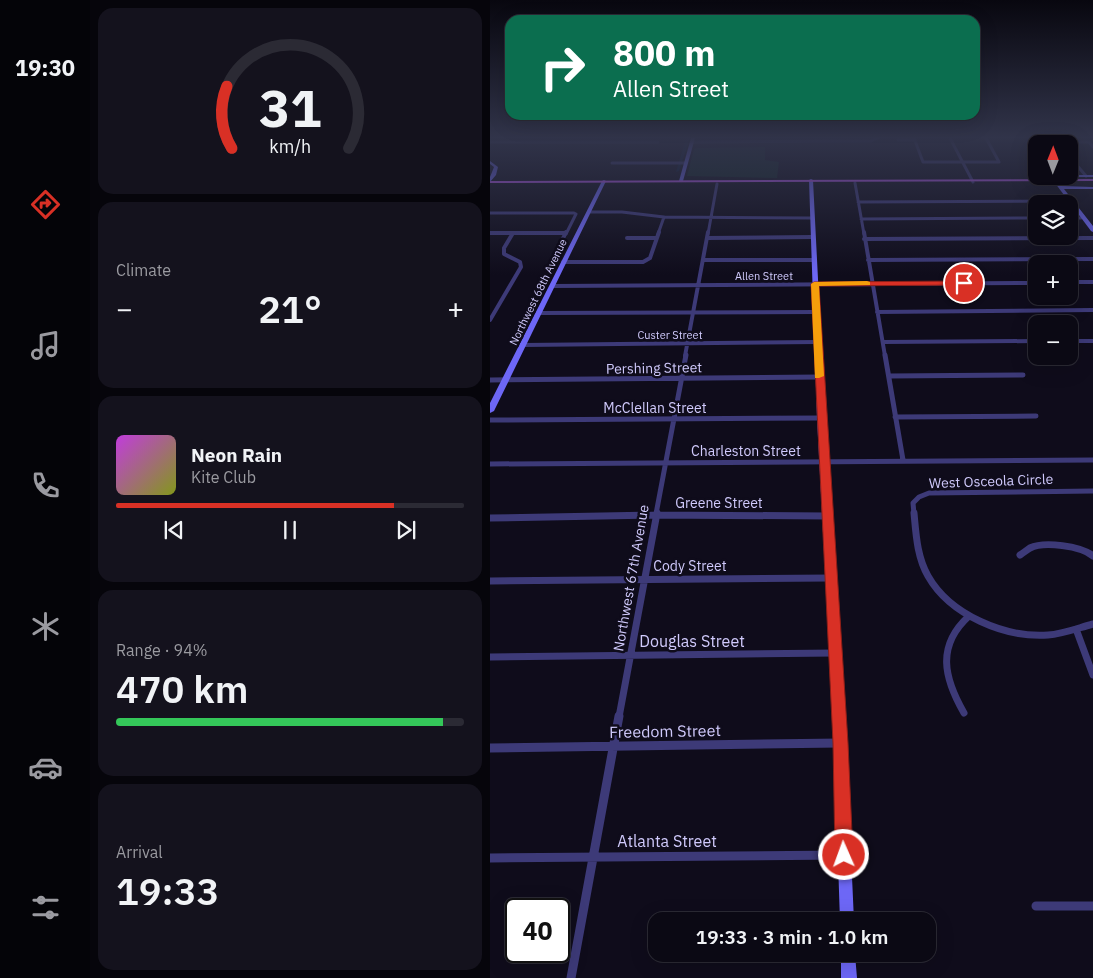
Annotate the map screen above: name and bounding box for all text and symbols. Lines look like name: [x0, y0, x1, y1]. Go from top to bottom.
text: 800 m: [613, 30, 716, 76]
icon: right: [530, 35, 595, 100]
text: 19:30: [15, 53, 75, 82]
text: 31: [259, 74, 321, 141]
text: Allen Street: [613, 74, 729, 103]
text: km/h: [269, 135, 311, 158]
north arrow: [1028, 135, 1078, 185]
map controls: [1028, 135, 1078, 365]
icon: directions: [28, 187, 63, 222]
button: layers: [1028, 195, 1078, 245]
street label: Northwest 68th Avenue: [506, 236, 570, 348]
button: +: [1028, 255, 1078, 305]
text: Climate: [116, 260, 171, 280]
pin: [943, 262, 985, 304]
street label: Allen Street: [735, 269, 793, 283]
icon: arrive: [950, 269, 978, 297]
text: 21°: [258, 284, 322, 333]
text: −: [116, 290, 133, 327]
text: +: [447, 290, 464, 327]
button: −: [1028, 315, 1078, 365]
icon: music: [28, 328, 63, 363]
street label: Custer Street: [637, 328, 703, 342]
street label: Pershing Street: [606, 358, 702, 378]
street label: McClellan Street: [603, 399, 707, 417]
street label: Charleston Street: [691, 442, 801, 460]
text: Neon Rain: [191, 443, 282, 467]
text: Kite Club: [191, 467, 256, 487]
icon: phone: [28, 468, 63, 503]
street label: West Osceola Circle: [928, 470, 1054, 492]
street label: Greene Street: [675, 494, 763, 512]
street label: Northwest 67th Avenue: [609, 503, 653, 653]
icon: previous: [160, 516, 188, 544]
icon: pause: [276, 516, 304, 544]
icon: next: [392, 516, 420, 544]
street label: Cody Street: [653, 557, 727, 575]
icon: climate: [28, 609, 63, 644]
street label: Douglas Street: [639, 631, 745, 651]
text: Range · 94%: [116, 640, 208, 660]
text: 470 km: [116, 664, 248, 713]
street label: Freedom Street: [609, 720, 721, 742]
icon: car: [28, 750, 63, 785]
position arrow: [817, 828, 869, 880]
street label: Atlanta Street: [617, 831, 717, 851]
text: Arrival: [116, 842, 163, 862]
text: 19:33: [116, 866, 219, 915]
icon: filters: [28, 890, 63, 925]
speed limit sign: 40: [505, 898, 570, 963]
text: 19:33 · 3 min · 1.0 km: [696, 925, 888, 949]

